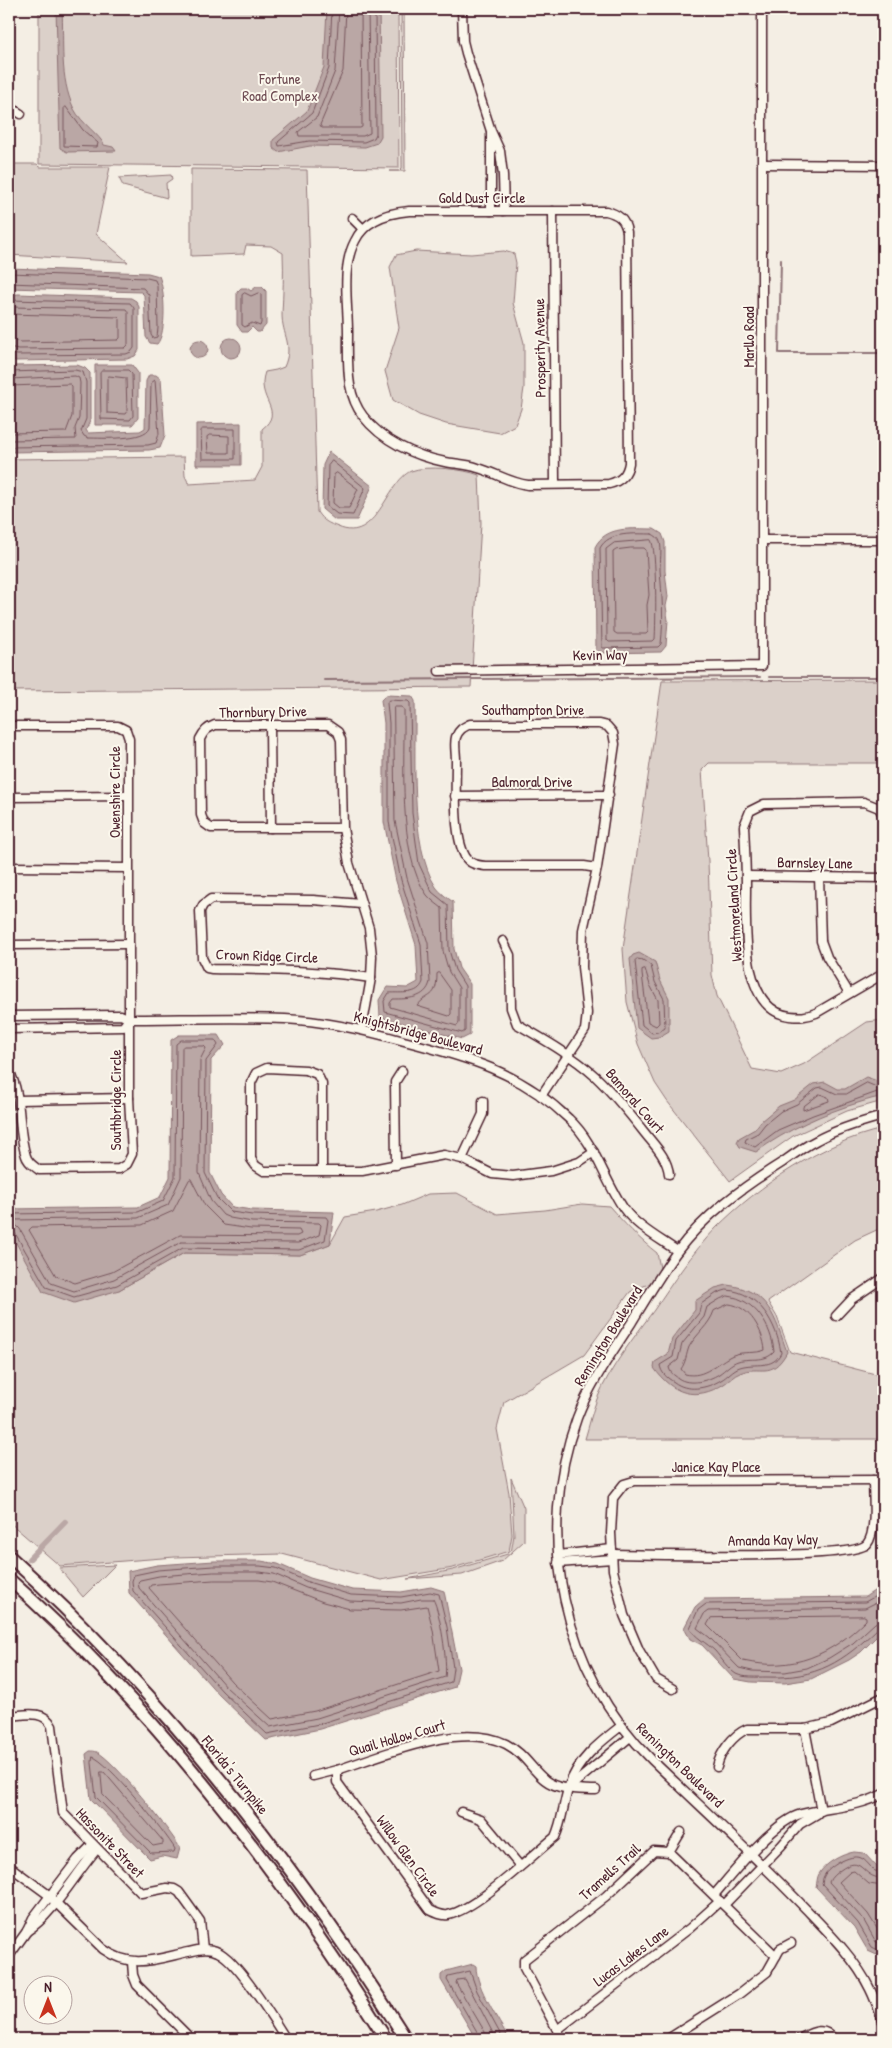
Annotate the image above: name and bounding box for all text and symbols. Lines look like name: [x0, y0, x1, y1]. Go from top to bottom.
park label: Fortune Road Complex: [242, 68, 318, 106]
street label: Gold Dust Circle: [438, 187, 526, 208]
street label: Prosperity Avenue: [528, 298, 551, 398]
street label: Marllo Road: [738, 306, 759, 368]
street label: Kevin Way: [572, 644, 628, 665]
street label: Southampton Drive: [482, 699, 584, 720]
street label: Thornbury Drive: [219, 700, 307, 723]
street label: Owenshire Circle: [104, 746, 125, 838]
street label: Balmoral Drive: [491, 771, 573, 792]
street label: Westmoreland Circle: [720, 848, 747, 962]
street label: Barnsley Lane: [777, 851, 853, 874]
street label: Crown Ridge Circle: [215, 943, 319, 968]
street label: Knightsbridge Boulevard: [352, 1005, 485, 1060]
street label: Southbridge Circle: [105, 1050, 126, 1150]
street label: Bamoral Court: [601, 1064, 670, 1138]
street label: Remington Boulevard: [568, 1282, 647, 1390]
street label: Janice Kay Place: [671, 1456, 761, 1477]
street label: Amanda Kay Way: [728, 1528, 818, 1551]
street label: Quail Hollow Court: [346, 1713, 448, 1761]
street label: Remington Boulevard: [632, 1717, 729, 1812]
street label: Florida's Turnpike: [196, 1730, 274, 1819]
street label: Hassonite Street: [71, 1803, 150, 1883]
street label: Willow Glen Circle: [372, 1811, 445, 1901]
street label: Tramells Trail: [574, 1838, 645, 1905]
street label: Lucas Lakes Lane: [589, 1920, 673, 1991]
north arrow: [22, 1976, 72, 2026]
text: N: [44, 1977, 52, 1996]

